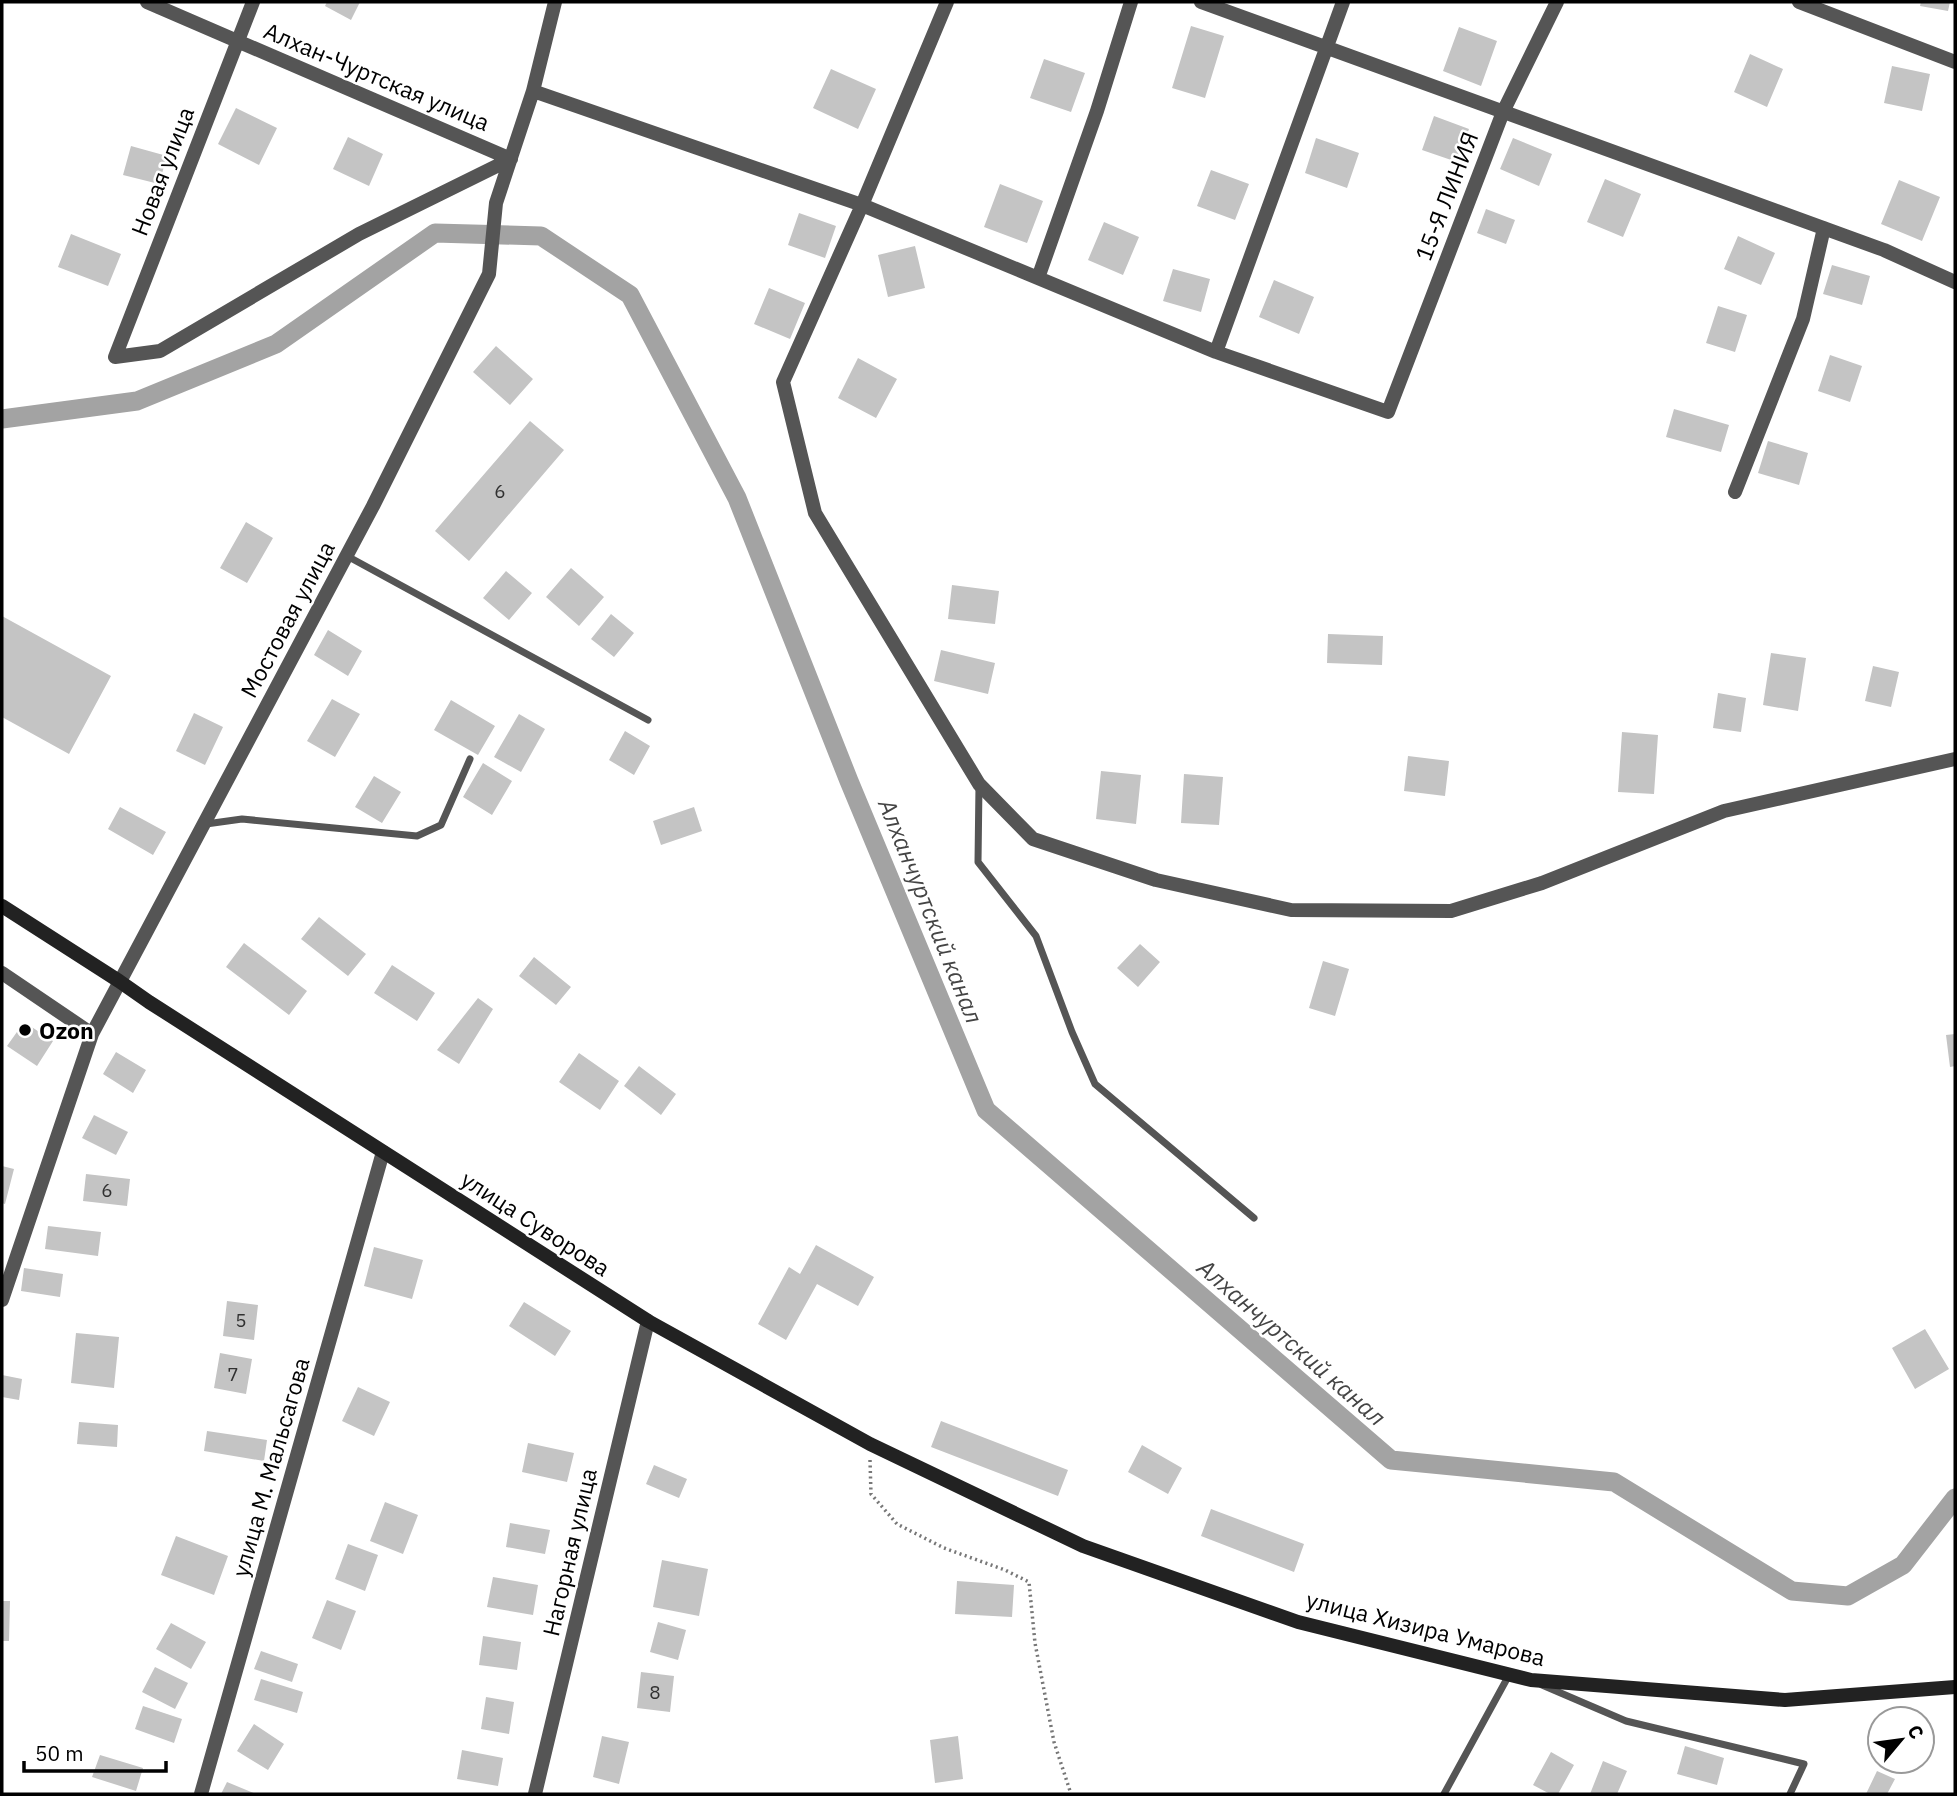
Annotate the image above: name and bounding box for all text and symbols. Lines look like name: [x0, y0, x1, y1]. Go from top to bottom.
street label: Алхан-Чуртская улица: [260, 15, 494, 137]
street label: Новая улица: [124, 102, 200, 240]
street label: 15-Я ЛИНИЯ: [1408, 127, 1484, 265]
house number: 6: [494, 479, 506, 503]
street label: Мостовая улица: [233, 536, 341, 702]
water label: Алханчуртский канал: [871, 793, 991, 1028]
place label: Ozon: [39, 1015, 94, 1045]
marker: Ozon: [17, 1022, 33, 1038]
street label: улица Суворова: [456, 1164, 616, 1282]
house number: 6: [101, 1178, 113, 1202]
water label: Алханчуртский канал: [1190, 1251, 1393, 1433]
house number: 5: [235, 1308, 247, 1332]
street label: улица М. Мальсагова: [224, 1354, 316, 1580]
house number: 7: [227, 1362, 239, 1386]
street label: Нагорная улица: [535, 1465, 603, 1639]
street label: улица Хизира Умарова: [1303, 1584, 1549, 1672]
house number: 8: [649, 1680, 661, 1704]
north arrow: [1866, 1705, 1936, 1775]
text: С: [1902, 1721, 1929, 1743]
scale bar: [24, 1730, 166, 1774]
text: 50 m: [35, 1739, 84, 1767]

